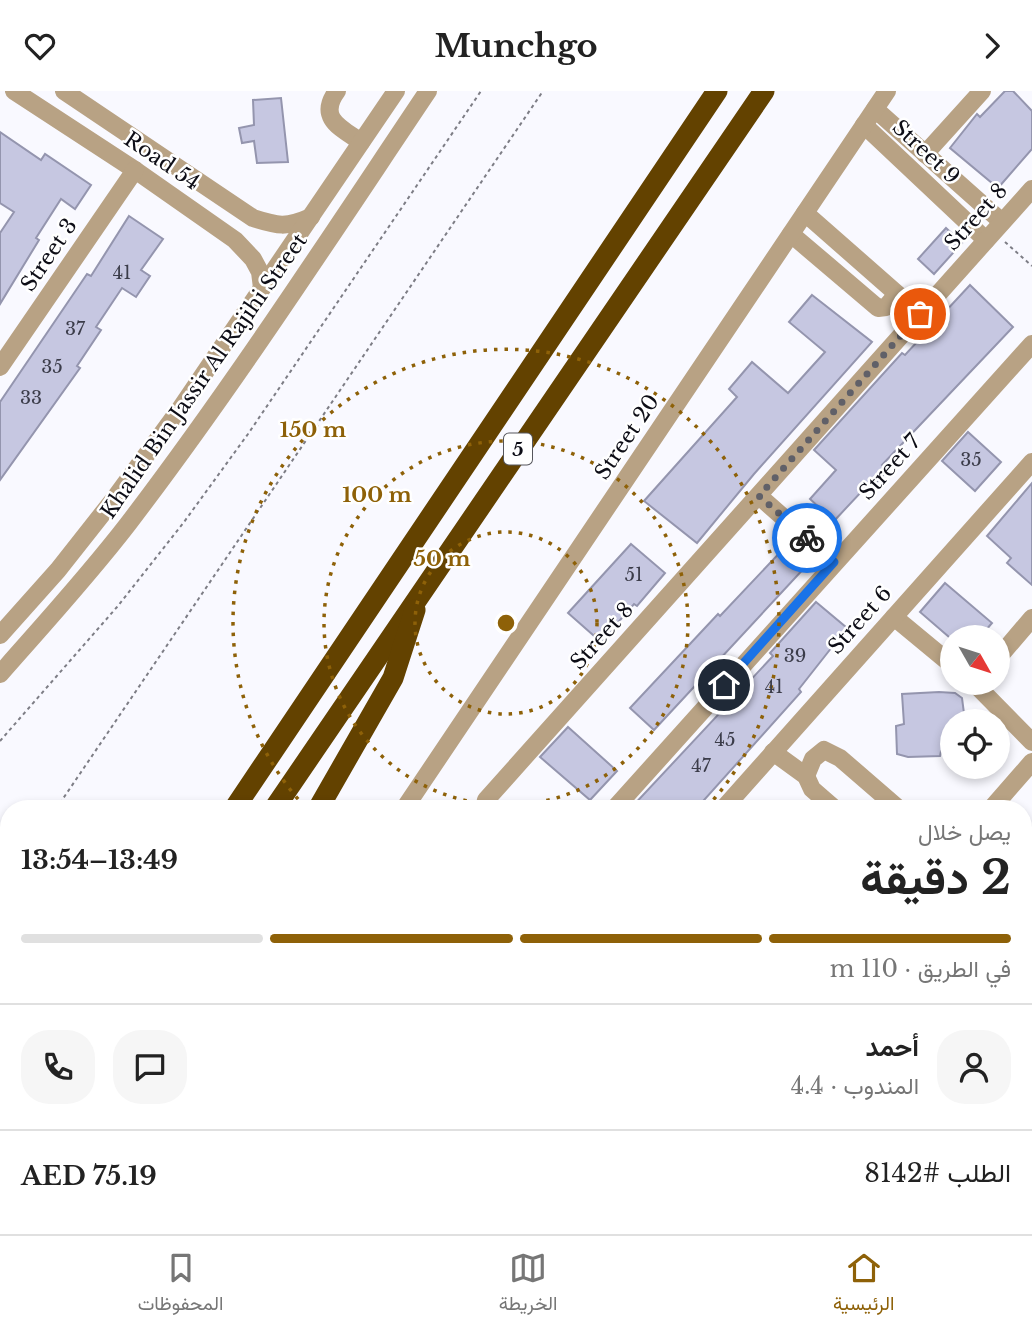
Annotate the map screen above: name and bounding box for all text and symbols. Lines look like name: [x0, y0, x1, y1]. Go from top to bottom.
text: Munchgo: [434, 26, 598, 66]
icon: heart: [21, 27, 59, 65]
icon: forward: [973, 27, 1011, 65]
street label: Street 9: [887, 114, 965, 190]
street label: Road 54: [119, 126, 205, 196]
street label: Street 8: [939, 178, 1013, 256]
street label: Street 3: [15, 214, 83, 296]
street label: Khalid Bin Jassir Al Rajihi Street: [95, 228, 313, 524]
house number: 41: [113, 262, 131, 284]
pin: [890, 284, 950, 344]
icon: bag: [901, 295, 939, 333]
house number: 37: [65, 318, 86, 340]
house number: 35: [41, 356, 63, 378]
house number: 33: [20, 387, 42, 409]
street label: Street 20: [589, 389, 665, 485]
text: 150 m: [280, 417, 346, 443]
street label: Street 7: [854, 428, 927, 505]
road number: 5: [504, 433, 532, 465]
house number: 35: [960, 449, 982, 471]
text: 100 m: [342, 482, 412, 508]
courier: [772, 503, 842, 573]
icon: bike: [788, 519, 826, 557]
text: 50 m: [413, 546, 471, 572]
house number: 51: [625, 564, 643, 586]
street label: Street 6: [823, 581, 897, 659]
street label: Street 8: [565, 597, 639, 675]
centre of rings: [494, 611, 518, 635]
north arrow: [940, 625, 1010, 695]
map controls: [940, 625, 1010, 779]
house number: 39: [784, 645, 806, 667]
pin: [694, 655, 754, 715]
icon: home: [705, 666, 743, 704]
house number: 41: [765, 676, 783, 698]
button: locate: [940, 709, 1010, 779]
house number: 45: [715, 729, 735, 751]
house number: 47: [691, 755, 712, 777]
text: يصل خلال: [918, 818, 1011, 846]
text: 13:49–13:54: [21, 844, 178, 876]
text: 2 دقيقة: [860, 849, 1011, 906]
text: في الطريق · 110 m: [830, 955, 1011, 983]
button: phone: [21, 1030, 95, 1104]
button: chat: [113, 1030, 187, 1104]
button: person: [937, 1030, 1011, 1104]
text: أحمد: [866, 1031, 919, 1063]
text: المندوب · 4.4: [791, 1072, 919, 1100]
text: الطلب #8142: [864, 1157, 1011, 1189]
text: AED 75.19: [21, 1160, 157, 1192]
tab: المحفوظات: [138, 1249, 223, 1320]
tab: الخريطة: [499, 1249, 557, 1320]
tab: الرئيسية: [833, 1249, 894, 1320]

